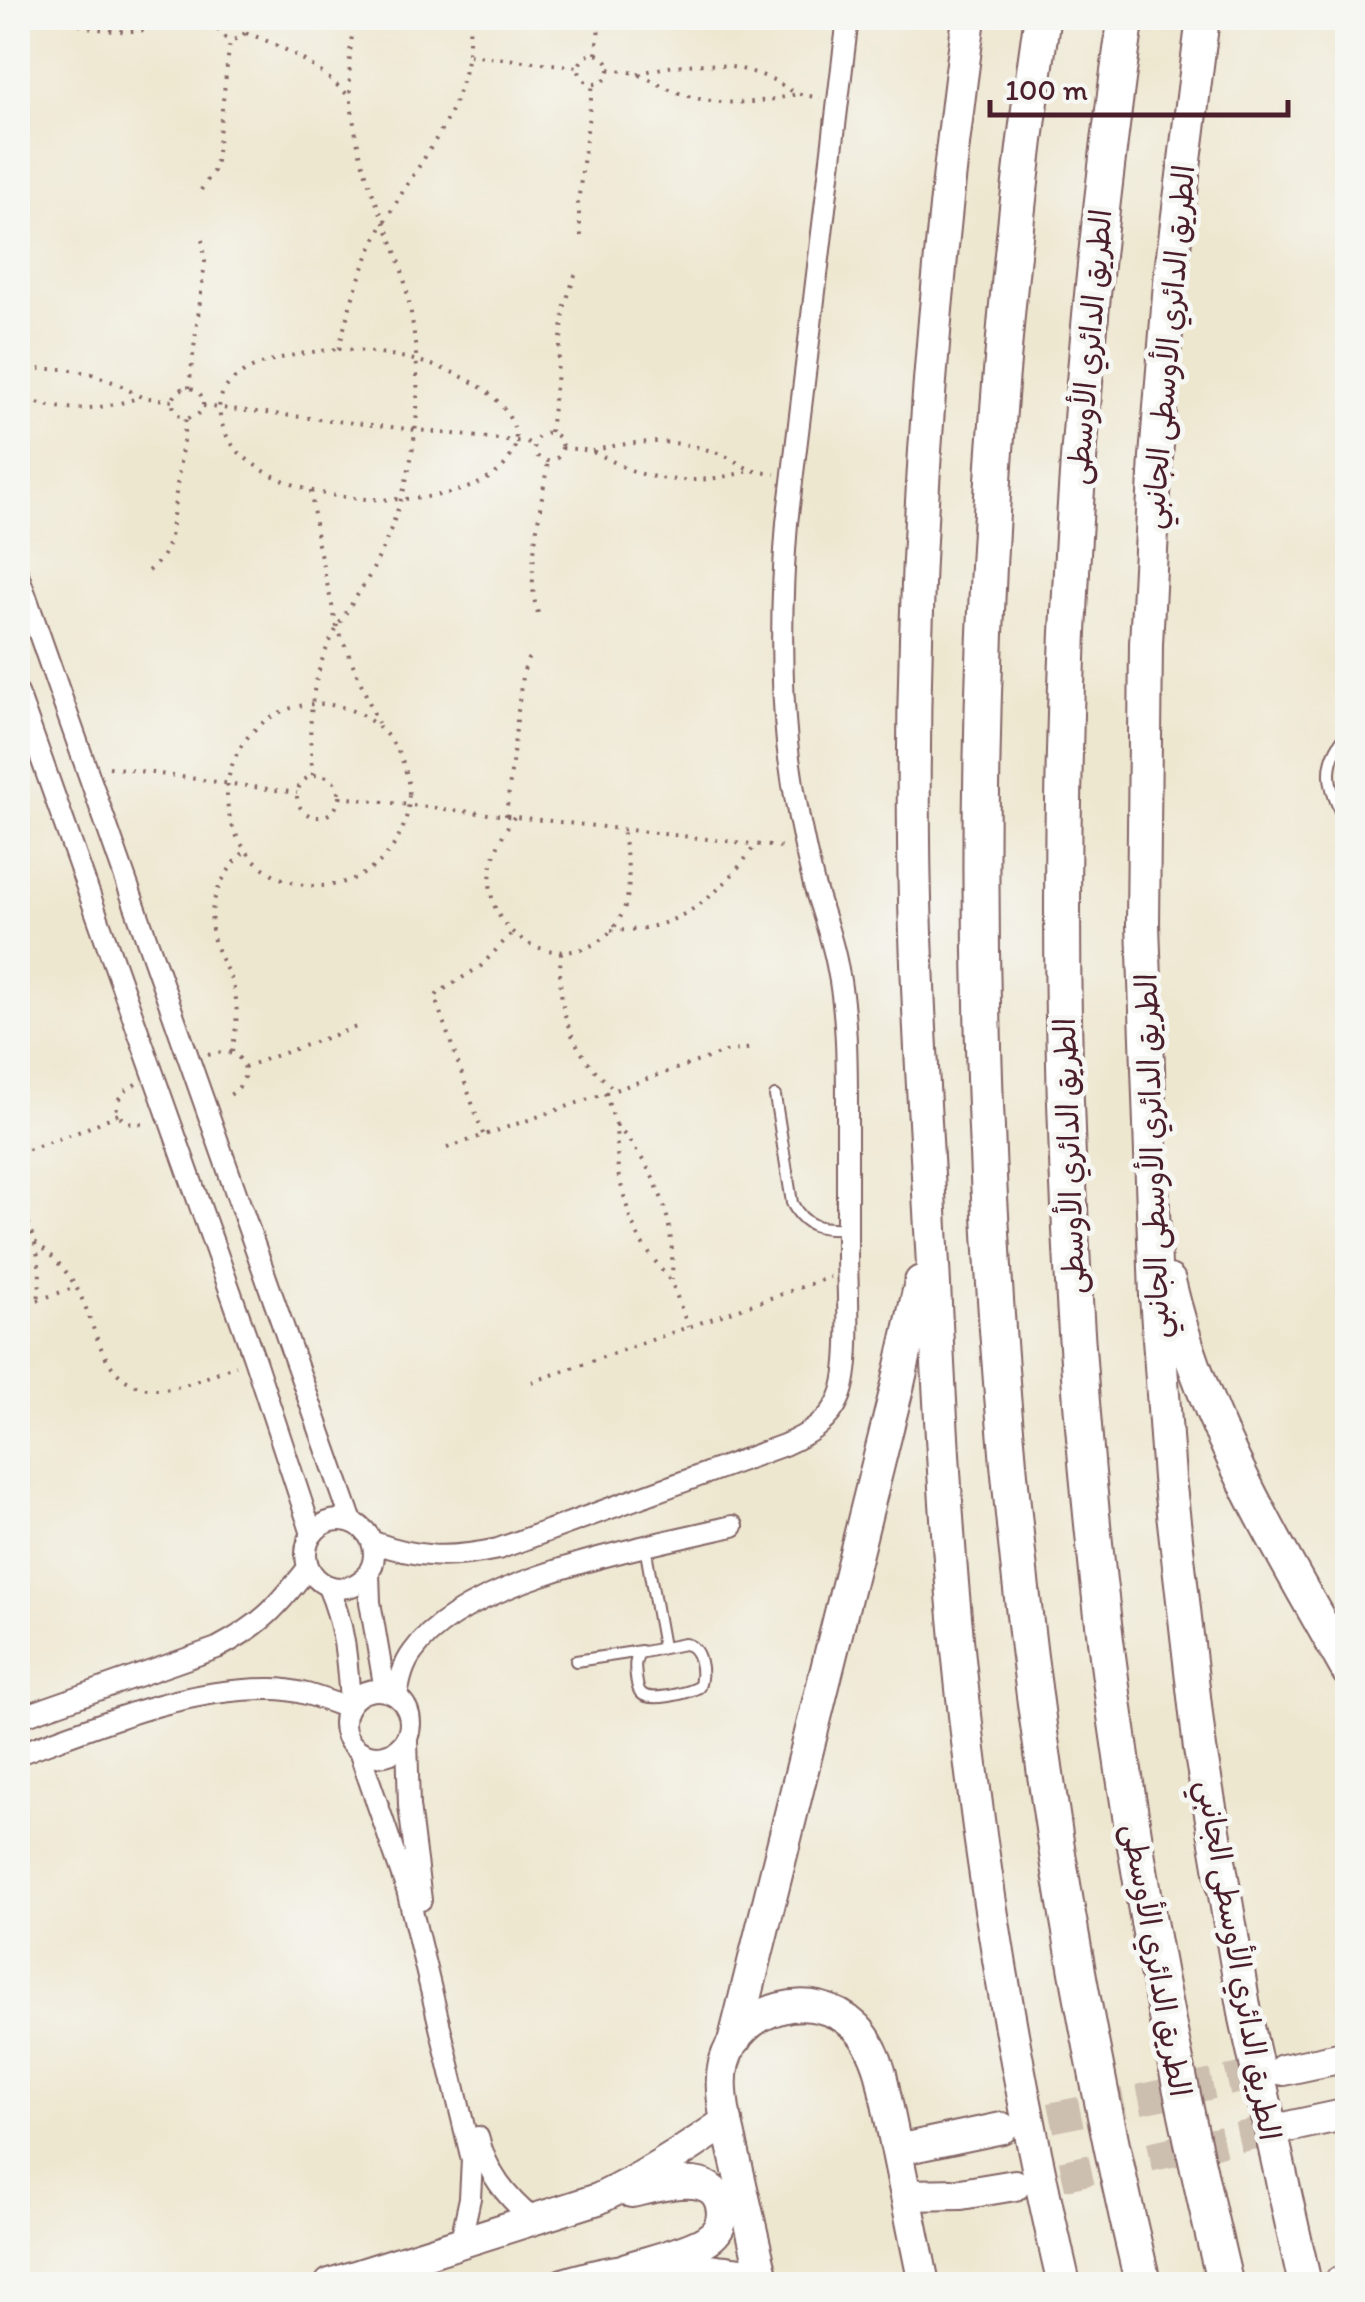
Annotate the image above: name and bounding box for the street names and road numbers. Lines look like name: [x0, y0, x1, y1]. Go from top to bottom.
street label: الطريق الدائري الأوسطى الجانبي: [1133, 163, 1210, 531]
street label: الطريق الدائري الأوسطى: [1058, 208, 1122, 487]
street label: الطريق الدائري الأوسطى الجانبي: [1126, 973, 1185, 1339]
street label: الطريق الدائري الأوسطى: [1045, 1017, 1095, 1295]
street label: الطريق الدائري الأوسطى الجانبي: [1181, 1777, 1290, 2144]
street label: الطريق الدائري الأوسطى: [1112, 1821, 1200, 2100]

